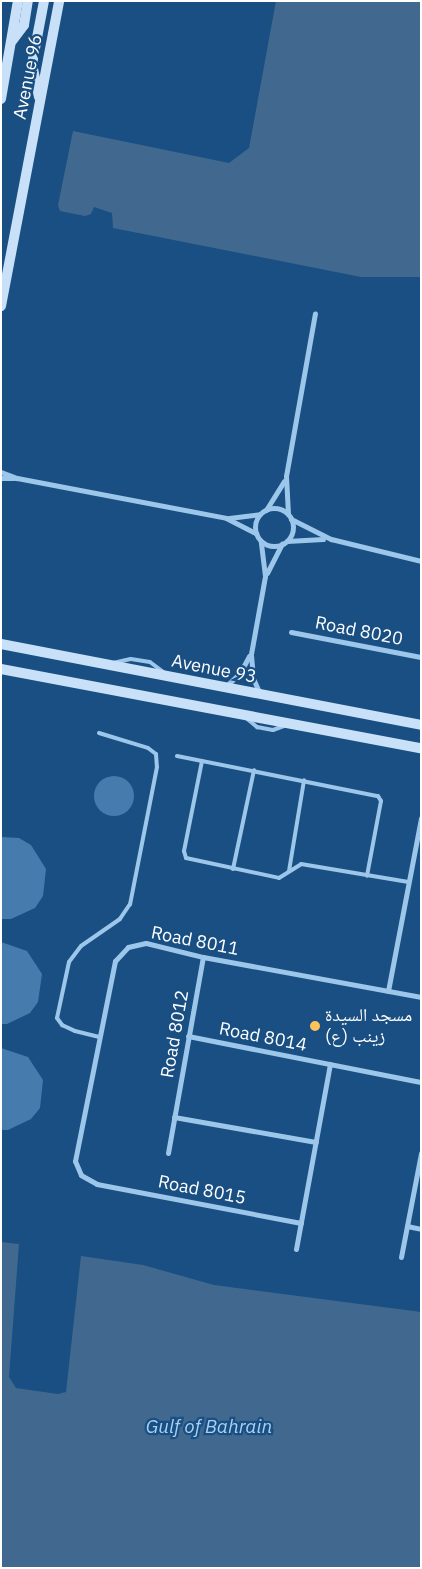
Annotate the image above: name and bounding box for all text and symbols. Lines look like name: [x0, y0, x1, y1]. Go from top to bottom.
street label: Avenue 96: [9, 33, 47, 121]
street label: Road 8020: [313, 612, 405, 650]
street label: Avenue 93: [170, 650, 258, 688]
street label: Road 8011: [149, 922, 241, 960]
street label: Road 8012: [157, 988, 193, 1080]
place label: مسجد السيدة زينب (ع): [325, 1005, 412, 1048]
street label: Road 8014: [217, 1018, 309, 1056]
marker: مسجد السيدة زينب (ع): [309, 1020, 321, 1032]
street label: Road 8015: [156, 1171, 248, 1209]
water label: Gulf of Bahrain: [146, 1416, 272, 1438]

